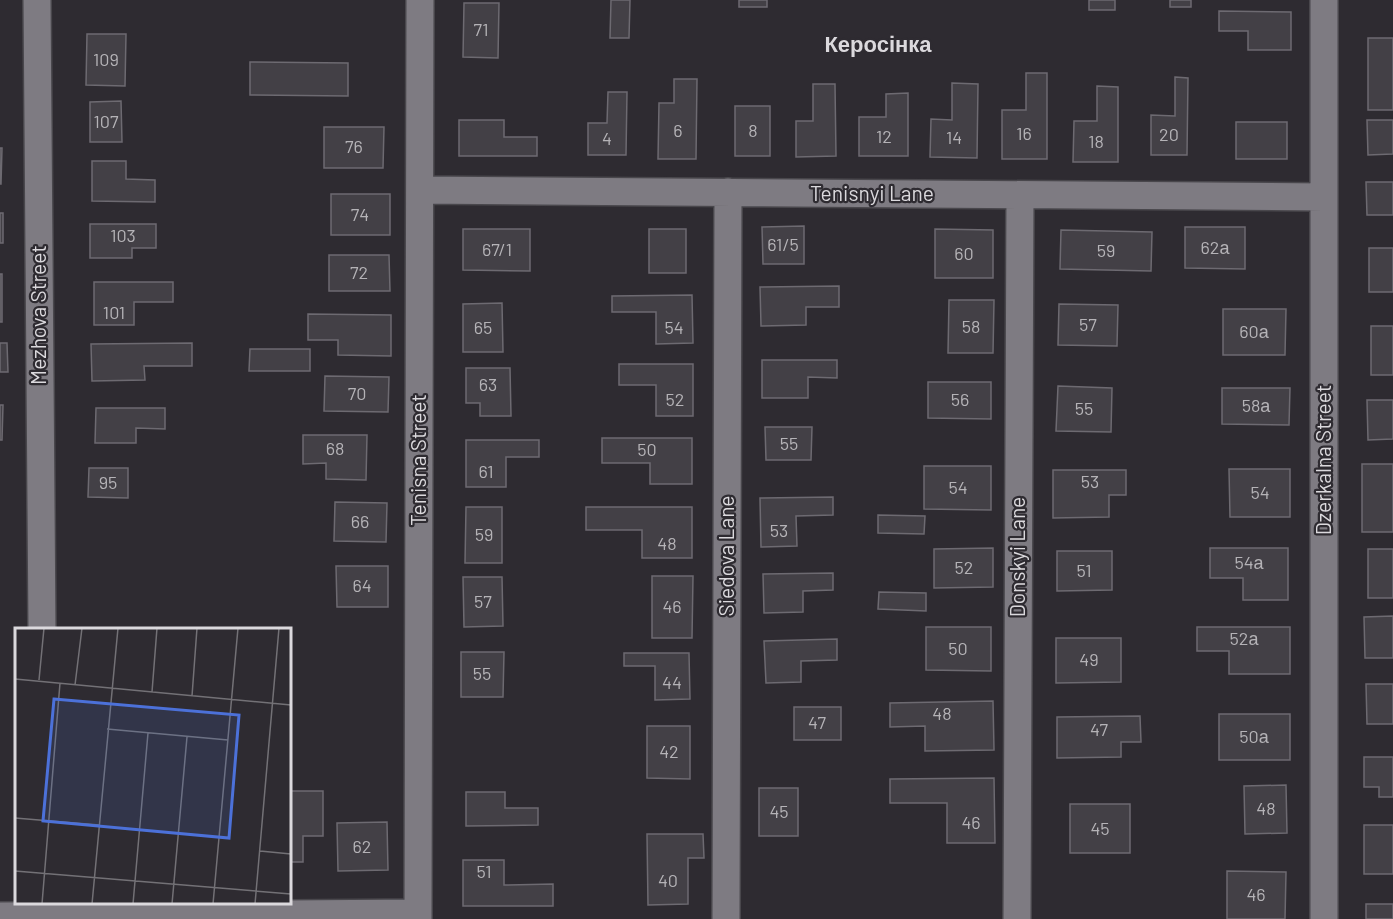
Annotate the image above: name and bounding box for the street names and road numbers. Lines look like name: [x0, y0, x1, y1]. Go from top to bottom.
street label: Tenisnyi Lane: [810, 180, 934, 205]
street label: Mezhova Street: [25, 245, 50, 385]
street label: Dzerkalna Street: [1310, 385, 1335, 535]
street label: Tenisna Street: [405, 394, 430, 526]
street label: Siedova Lane: [713, 495, 738, 617]
street label: Donskyi Lane: [1004, 497, 1029, 617]

